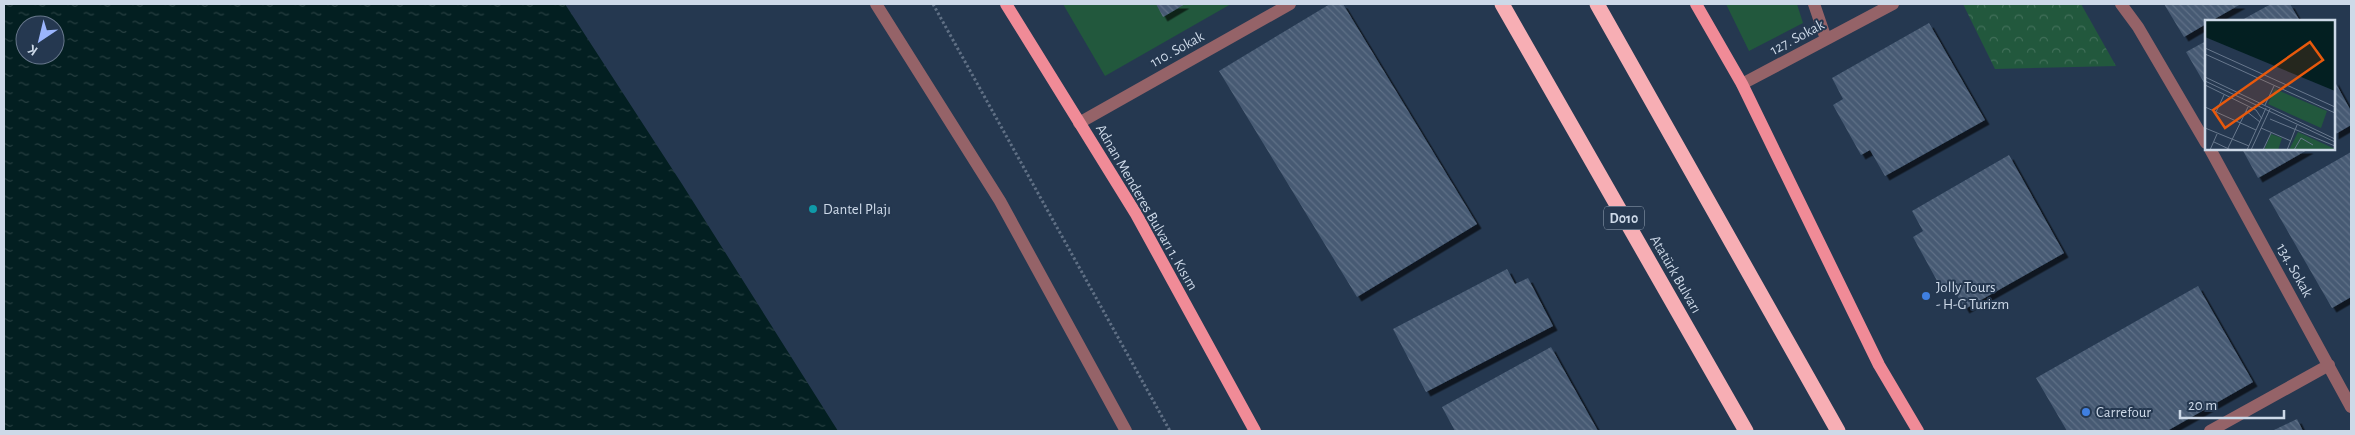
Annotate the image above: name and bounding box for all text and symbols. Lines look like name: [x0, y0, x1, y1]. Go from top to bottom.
north arrow: [15, 15, 65, 65]
street label: 127. Sokak: [1768, 17, 1827, 58]
inset map: [2205, 20, 2335, 150]
street label: 110. Sokak: [1148, 29, 1207, 70]
text: K: [25, 41, 40, 58]
street label: Adnan Menderes Bulvarı 1. Kısım: [1093, 122, 1200, 293]
place label: Dantel Plajı: [823, 202, 891, 217]
marker: Dantel Plajı: [807, 203, 819, 215]
road number: D010: [1604, 207, 1644, 230]
street label: Atatürk Bulvarı: [1647, 233, 1704, 316]
street label: 134. Sokak: [2274, 241, 2315, 300]
place label: Jolly Tours - H-G Turizm: [1936, 280, 2009, 312]
marker: Jolly Tours - H-G Turizm: [1920, 290, 1932, 302]
scale bar: [2180, 388, 2284, 420]
text: 20 m: [2188, 398, 2217, 413]
place label: Carrefour: [2096, 405, 2151, 420]
marker: Carrefour: [2080, 406, 2092, 418]

